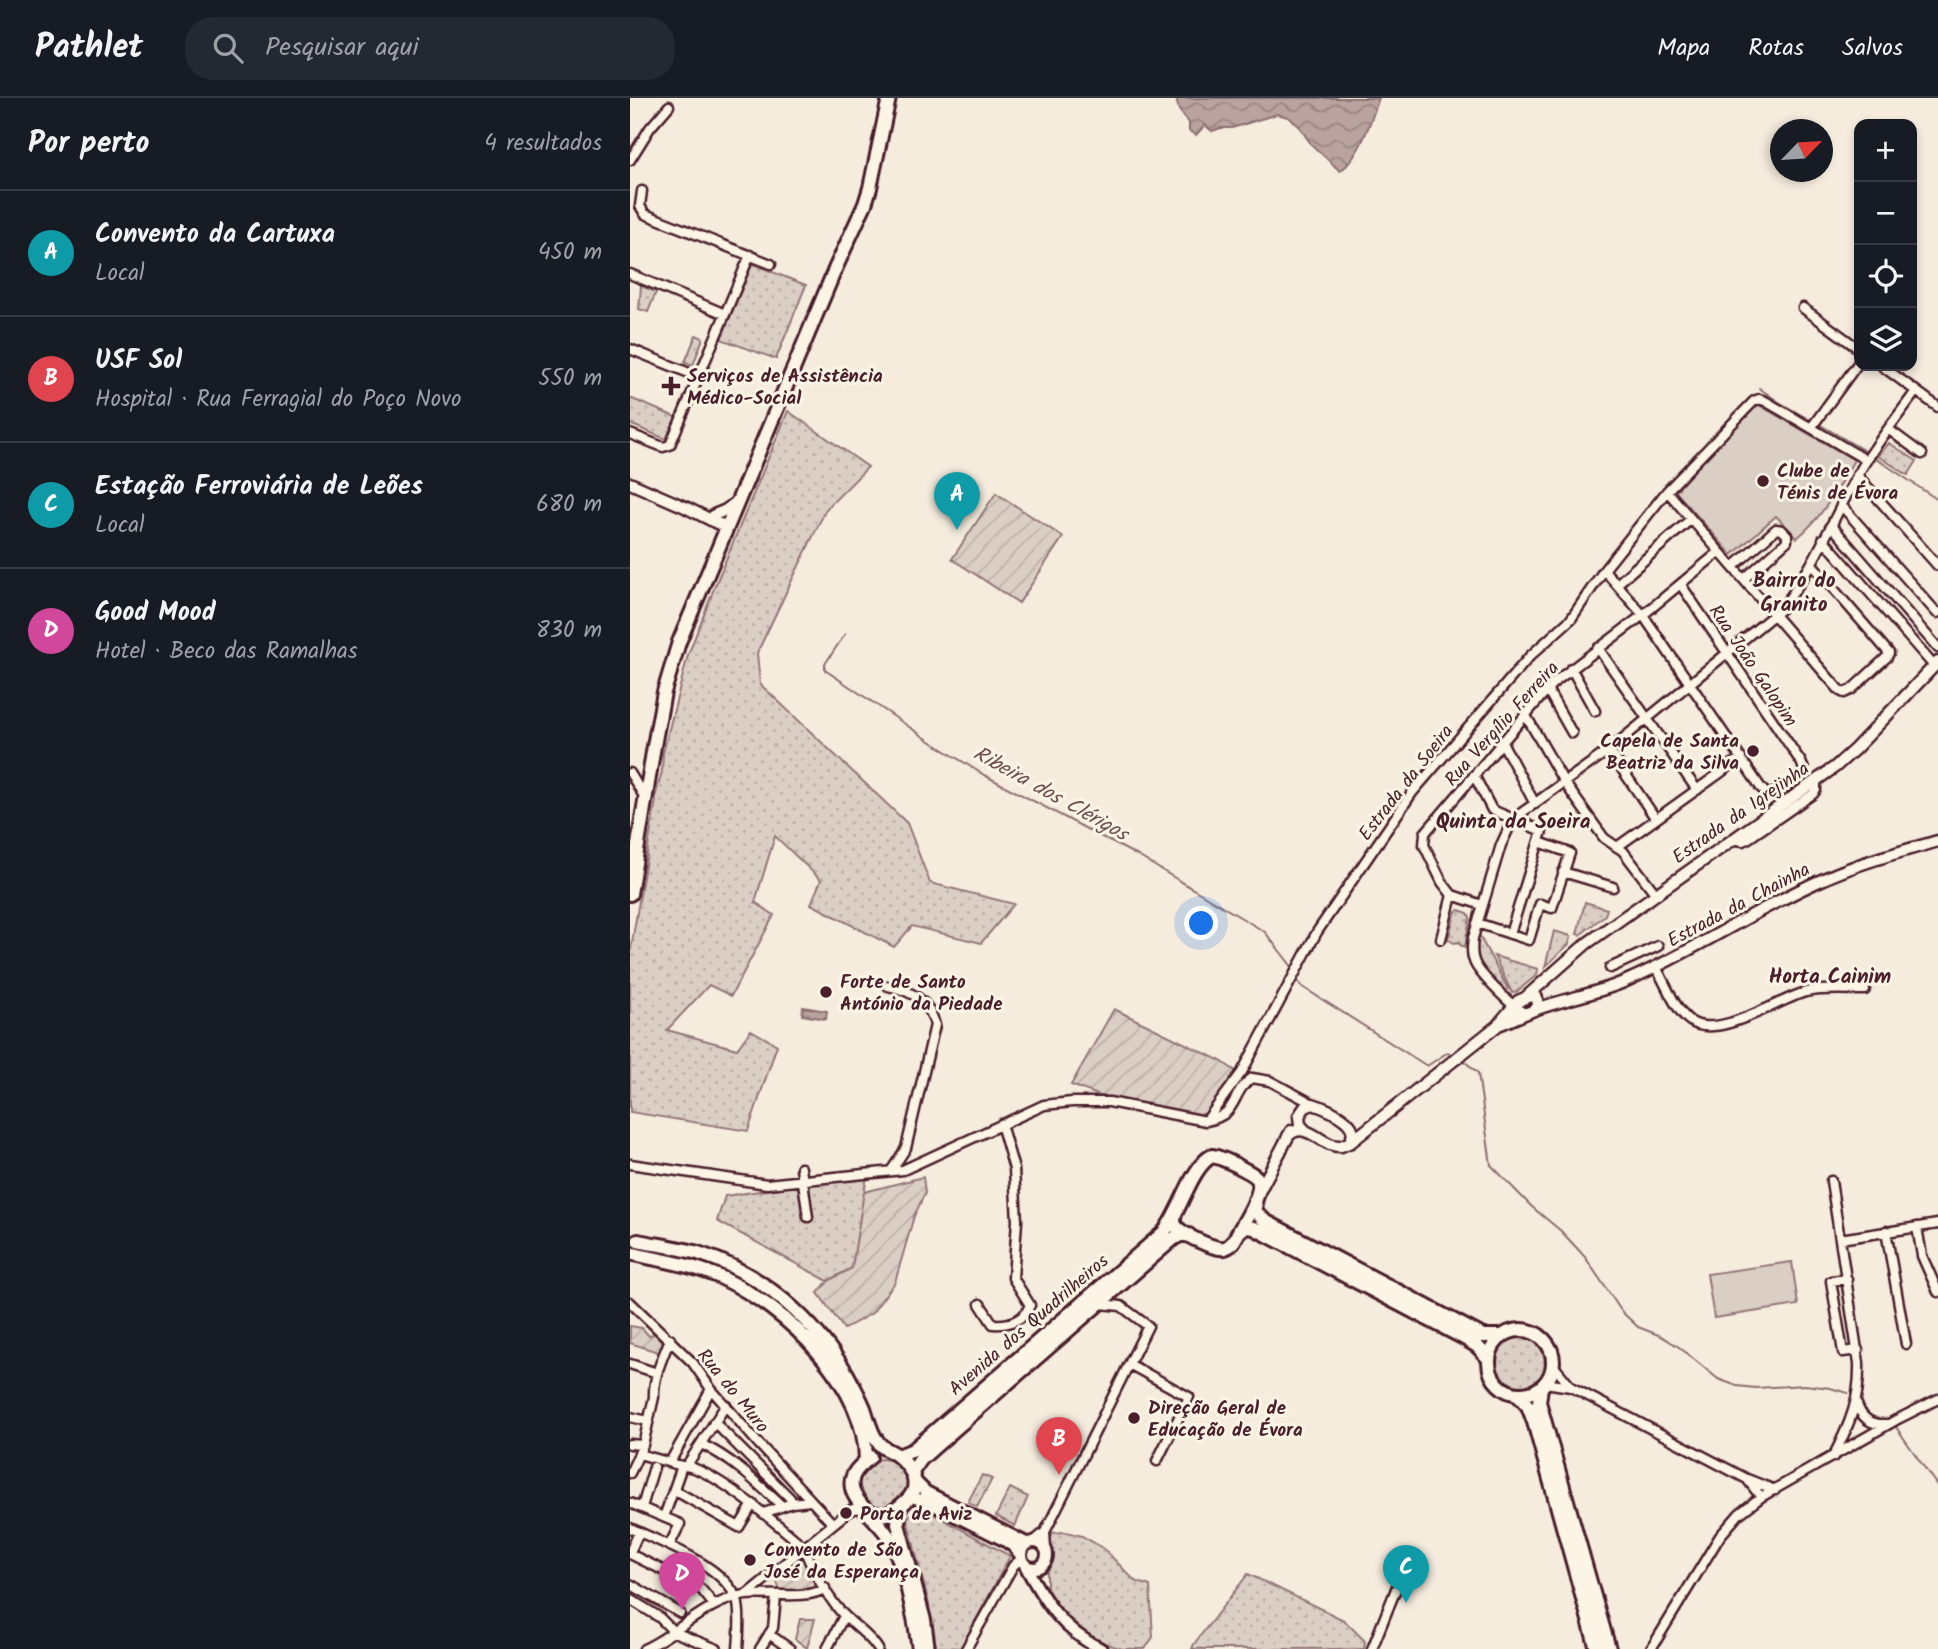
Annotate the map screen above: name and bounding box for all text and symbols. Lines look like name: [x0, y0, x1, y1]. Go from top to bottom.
search box: [185, 17, 675, 80]
text: Pathlet: [35, 22, 143, 75]
text: Pesquisar aqui: [265, 27, 419, 69]
icon: search: [209, 29, 247, 67]
text: Mapa: [1657, 29, 1710, 68]
text: Rotas: [1748, 29, 1804, 68]
text: Salvos: [1842, 29, 1903, 68]
north arrow: [1770, 119, 1833, 182]
map controls: [1854, 119, 1917, 371]
button: +: [1854, 119, 1917, 182]
text: Por perto: [28, 120, 149, 168]
text: 4 resultados: [484, 126, 602, 162]
button: −: [1854, 182, 1917, 245]
text: Convento da Cartuxa: [95, 214, 335, 256]
text: A: [44, 235, 58, 271]
text: 450 m: [538, 235, 602, 271]
button: locate: [1854, 245, 1917, 308]
text: Local: [95, 256, 145, 292]
button: layers: [1854, 308, 1917, 371]
text: USF Sol: [95, 340, 182, 382]
text: B: [44, 361, 58, 397]
text: 550 m: [538, 361, 602, 397]
place label: Serviços de Assistência Médico-Social: [687, 362, 883, 414]
marker: Serviços de Assistência Médico-Social: [661, 376, 681, 396]
text: Hospital · Rua Ferragial do Poço Novo: [95, 382, 461, 418]
place label: Clube de Ténis de Évora: [1777, 457, 1898, 509]
text: Estação Ferroviária de Leões: [95, 466, 423, 508]
pin: A: [934, 472, 980, 530]
marker: Clube de Ténis de Évora: [1755, 473, 1771, 489]
text: C: [44, 487, 58, 523]
text: 680 m: [536, 487, 602, 523]
text: Local: [95, 508, 145, 544]
district label: Bairro do Granito: [1752, 565, 1836, 622]
text: Good Mood: [95, 592, 216, 634]
street label: Rua João Galopim: [1700, 599, 1804, 733]
text: D: [43, 613, 59, 649]
text: 830 m: [536, 613, 602, 649]
text: Hotel · Beco das Ramalhas: [95, 634, 358, 670]
street label: Rua Vergílio Ferreira: [1438, 655, 1567, 794]
street label: Estrada da Soeira: [1351, 719, 1462, 848]
place label: Capela de Santa Beatriz da Silva: [1600, 727, 1739, 779]
water label: Ribeira dos Clérigos: [967, 738, 1136, 852]
marker: Capela de Santa Beatriz da Silva: [1745, 743, 1761, 759]
street label: Estrada da Igrejinha: [1666, 755, 1816, 872]
district label: Quinta da Soeira: [1436, 806, 1591, 839]
street label: Estrada da Chainha: [1662, 855, 1816, 956]
your location: [1184, 906, 1218, 940]
district label: Horta Cainim: [1769, 961, 1891, 994]
place label: Forte de Santo António da Piedade: [840, 968, 1002, 1020]
marker: Forte de Santo António da Piedade: [818, 984, 834, 1000]
street label: Avenida dos Quadrilheiros: [942, 1247, 1116, 1404]
street label: Rua do Muro: [689, 1342, 776, 1440]
place label: Direção Geral de Educação de Évora: [1148, 1394, 1303, 1446]
marker: Direção Geral de Educação de Évora: [1126, 1410, 1142, 1426]
pin: B: [1036, 1417, 1082, 1475]
place label: Porta de Aviz: [860, 1500, 972, 1530]
marker: Porta de Aviz: [838, 1505, 854, 1521]
place label: Convento de São José da Esperança: [764, 1536, 919, 1588]
pin: C: [1383, 1545, 1429, 1603]
pin: D: [659, 1552, 705, 1610]
marker: Convento de São José da Esperança: [742, 1552, 758, 1568]

